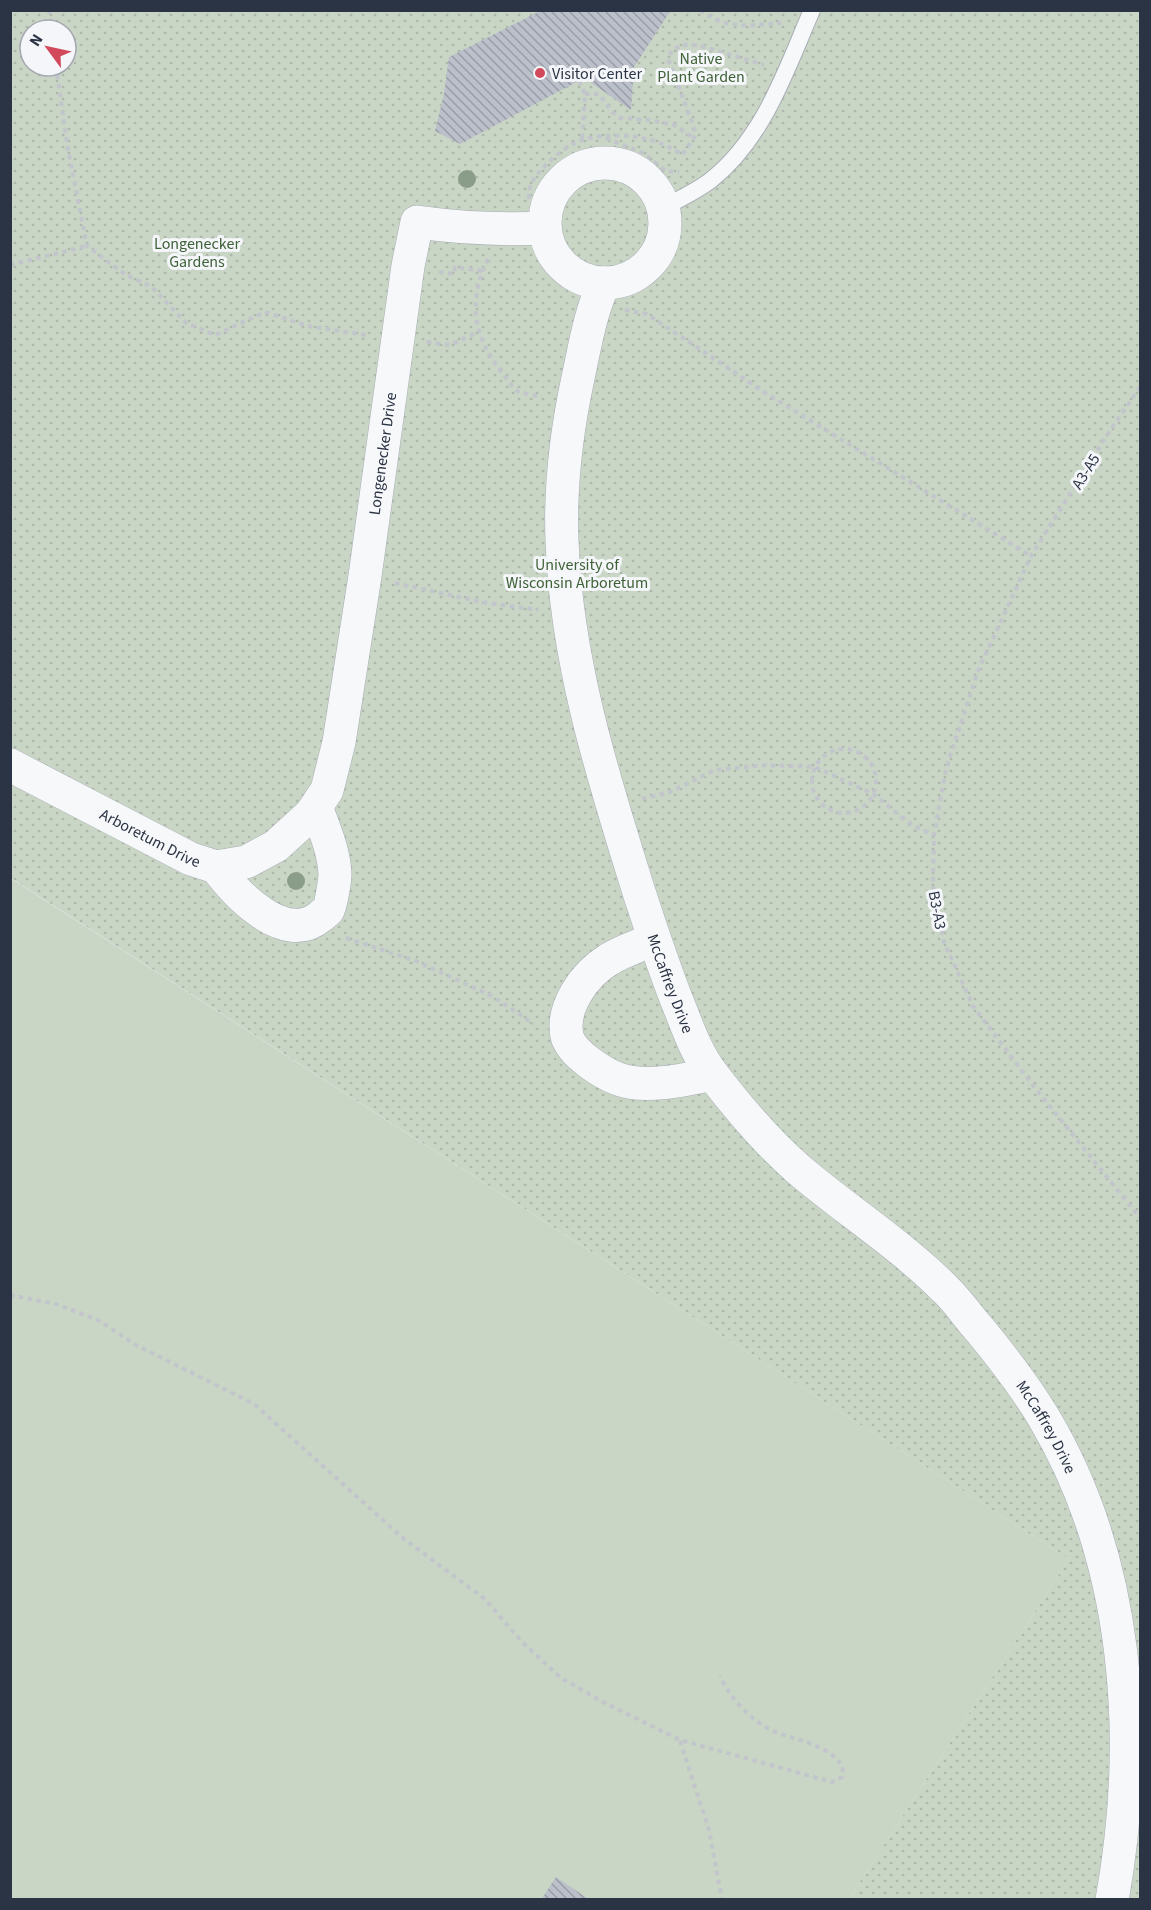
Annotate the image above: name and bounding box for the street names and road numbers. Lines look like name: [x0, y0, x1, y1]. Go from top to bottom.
street label: Longenecker Drive: [364, 391, 402, 517]
street label: A3-A5: [1066, 449, 1105, 494]
street label: Arboretum Drive: [96, 804, 203, 873]
street label: B3-A3: [923, 889, 952, 931]
street label: McCaffrey Drive: [642, 931, 699, 1037]
street label: McCaffrey Drive: [1011, 1376, 1081, 1477]

